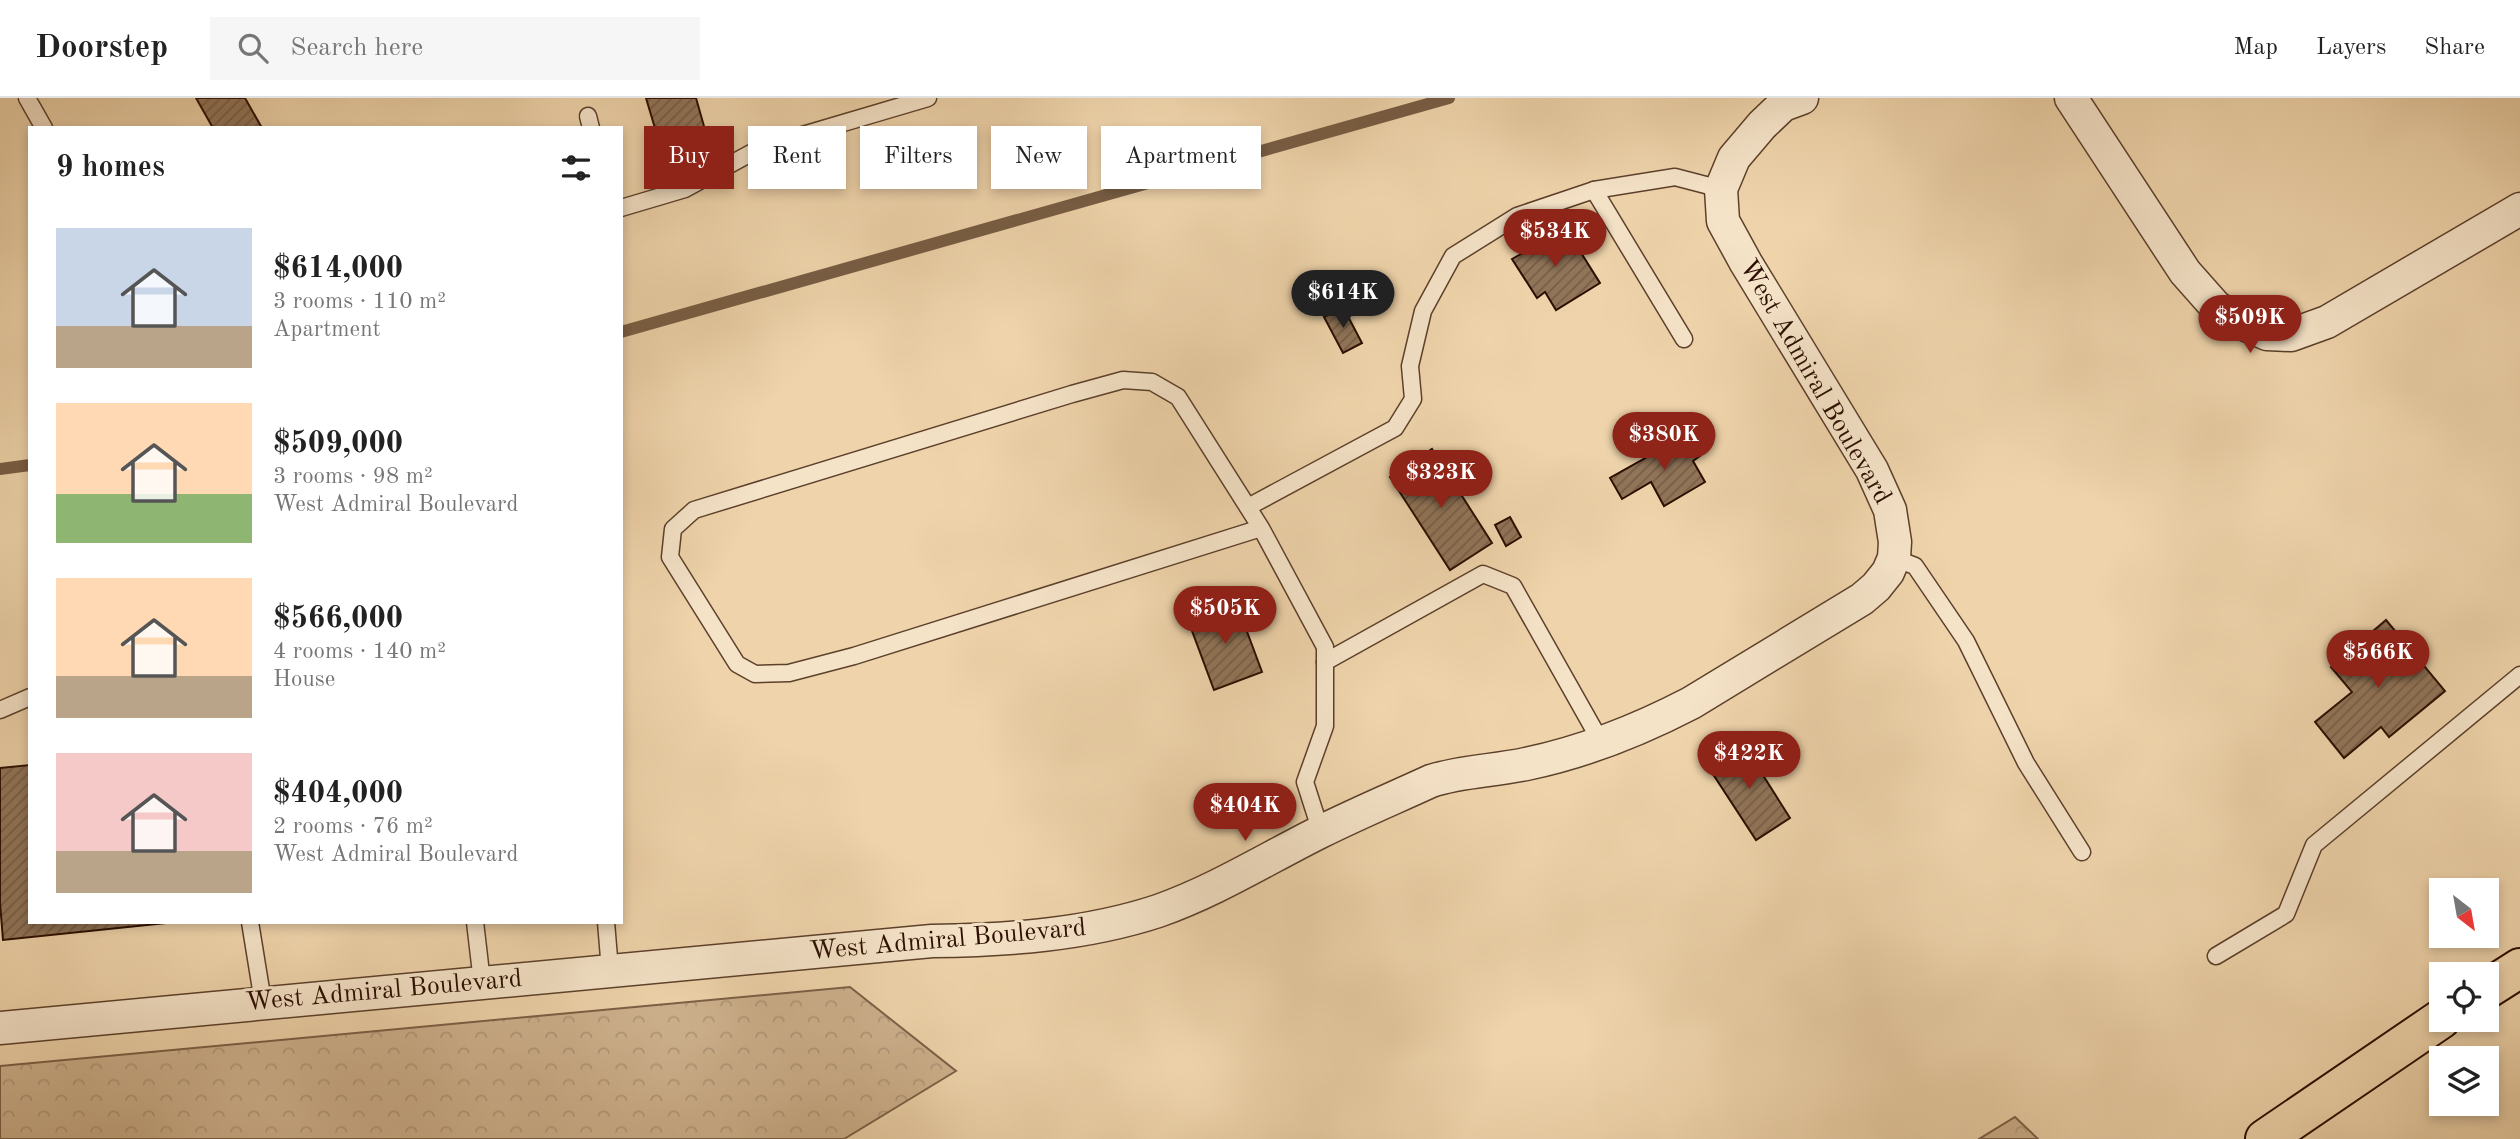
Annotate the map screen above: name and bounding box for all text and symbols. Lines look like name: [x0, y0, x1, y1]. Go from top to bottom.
search box: [210, 17, 700, 80]
icon: search: [234, 29, 272, 67]
text: Doorstep: [35, 32, 168, 65]
text: Search here: [290, 35, 423, 61]
text: Map: [2234, 36, 2278, 60]
text: Layers: [2316, 36, 2386, 60]
text: Share: [2424, 36, 2485, 60]
chip: Buy: [644, 126, 734, 189]
chip: Rent: [748, 126, 846, 189]
chip: Filters: [860, 126, 977, 189]
chip: New: [991, 126, 1087, 189]
chip: Apartment: [1101, 126, 1261, 189]
icon: filters: [557, 149, 595, 187]
text: 9 homes: [56, 153, 165, 183]
pin: $534K: [1506, 209, 1604, 269]
text: $534K: [1519, 220, 1591, 243]
text: $614,000: [273, 254, 403, 284]
street label: West Admiral Boulevard: [1734, 255, 1896, 509]
icon: home: [112, 256, 196, 340]
pin: $614K: [1294, 271, 1392, 330]
text: $614K: [1307, 281, 1379, 304]
text: 3 rooms · 110 m²: [273, 290, 446, 313]
pin: $509K: [2201, 296, 2299, 355]
text: $509K: [2214, 306, 2286, 329]
text: Apartment: [273, 318, 381, 341]
pin: $380K: [1615, 412, 1713, 472]
text: $380K: [1628, 423, 1700, 446]
text: $509,000: [273, 429, 403, 459]
icon: home: [112, 431, 196, 515]
pin: $323K: [1392, 450, 1490, 510]
text: $323K: [1405, 461, 1477, 484]
text: 3 rooms · 98 m²: [273, 465, 433, 488]
text: West Admiral Boulevard: [273, 493, 519, 516]
pin: $505K: [1176, 587, 1274, 646]
text: $505K: [1189, 597, 1261, 620]
text: $566,000: [273, 604, 403, 634]
icon: home: [112, 606, 196, 690]
pin: $566K: [2329, 630, 2427, 690]
text: 4 rooms · 140 m²: [273, 640, 446, 663]
text: $566K: [2342, 641, 2414, 664]
text: House: [273, 668, 335, 691]
pin: $422K: [1700, 732, 1798, 791]
text: $422K: [1713, 742, 1785, 765]
text: $404,000: [273, 779, 403, 809]
icon: home: [112, 781, 196, 865]
pin: $404K: [1196, 784, 1294, 843]
text: $404K: [1209, 794, 1281, 817]
text: 2 rooms · 76 m²: [273, 815, 433, 838]
text: West Admiral Boulevard: [273, 843, 519, 866]
north arrow: [2429, 878, 2499, 948]
map controls: [2429, 878, 2499, 1116]
street label: West Admiral Boulevard: [809, 915, 1087, 965]
button: locate: [2429, 962, 2499, 1032]
street label: West Admiral Boulevard: [245, 966, 523, 1016]
button: layers: [2429, 1046, 2499, 1116]

